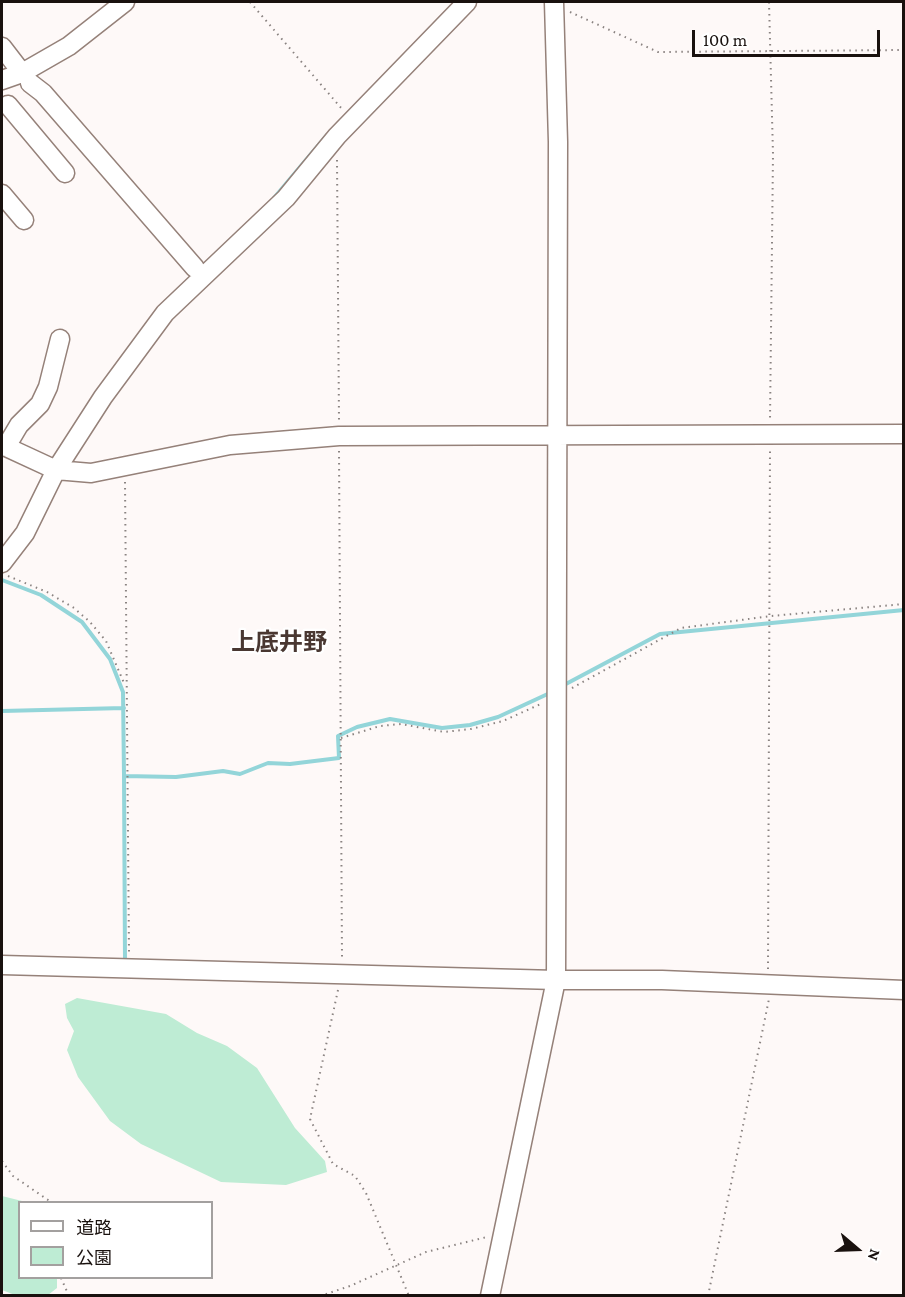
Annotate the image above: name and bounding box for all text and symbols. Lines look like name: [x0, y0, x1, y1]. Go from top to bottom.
scale bar: [695, 18, 882, 56]
text: 100 m: [703, 30, 747, 50]
district label: 上底井野: [231, 629, 327, 657]
legend: [18, 1201, 213, 1279]
text: 道路: [76, 1218, 112, 1238]
north arrow: [827, 1219, 887, 1279]
text: N: [865, 1247, 884, 1263]
text: 公園: [76, 1248, 112, 1268]

